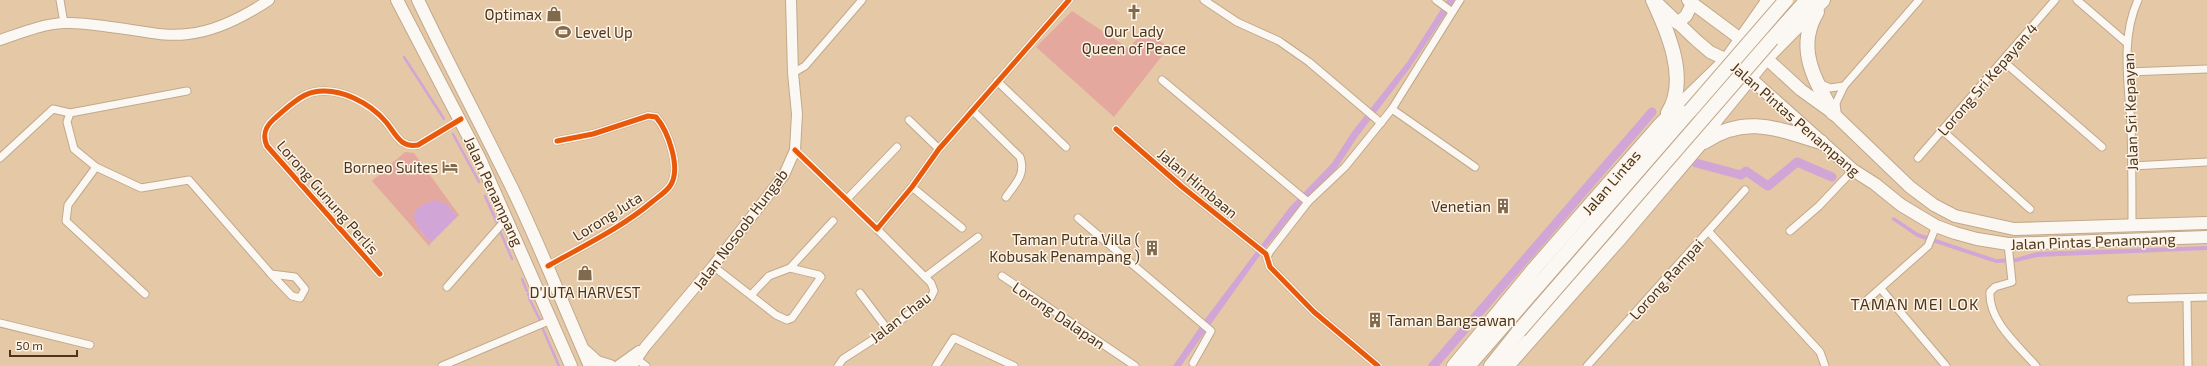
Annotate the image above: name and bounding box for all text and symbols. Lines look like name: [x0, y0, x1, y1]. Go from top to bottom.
church icon: Our Lady Queen of Peace: [1125, 3, 1143, 21]
place label: Optimax: [485, 5, 542, 23]
shop icon: Optimax: [545, 5, 563, 23]
street label: Lorong Sri Kepayan 4: [1933, 19, 2041, 139]
place label: Our Lady Queen of Peace: [1082, 22, 1186, 58]
sports icon: Level Up: [554, 23, 572, 41]
place label: Level Up: [575, 23, 633, 41]
street label: Jalan Sri Kepayan: [2119, 53, 2141, 171]
street label: Jalan Pintas Penampang: [1728, 58, 1865, 180]
street label: Jalan Penampang: [461, 133, 528, 249]
street label: Lorong Gunung Perlis: [274, 136, 382, 258]
street label: Jalan Himbaan: [1154, 144, 1242, 222]
street label: Jalan Lintas: [1578, 146, 1644, 218]
place label: Borneo Suites: [343, 158, 438, 176]
hotel icon: Borneo Suites: [441, 158, 459, 176]
street label: Jalan Nosoob Hungab: [689, 165, 791, 293]
street label: Lorong Juta: [569, 188, 645, 244]
place label: Venetian: [1431, 197, 1491, 215]
building icon: Venetian: [1494, 197, 1512, 215]
street label: Jalan Pintas Penampang: [2010, 229, 2176, 253]
place label: Taman Putra Villa ( Kobusak Penampang ): [989, 230, 1140, 265]
street label: Lorong Rampai: [1625, 235, 1707, 323]
building icon: Taman Putra Villa ( Kobusak Penampang ): [1143, 239, 1161, 257]
shop icon: D'JUTA HARVEST: [576, 264, 594, 282]
street label: Lorong Dalapan: [1009, 277, 1109, 353]
place label: D'JUTA HARVEST: [529, 283, 641, 301]
street label: Jalan Chau: [866, 288, 934, 346]
district label: TAMAN MEI LOK: [1850, 294, 1980, 313]
building icon: Taman Bangsawan: [1366, 311, 1384, 329]
place label: Taman Bangsawan: [1387, 311, 1516, 329]
scale bar: [10, 332, 77, 358]
text: 50 m: [16, 338, 43, 352]

